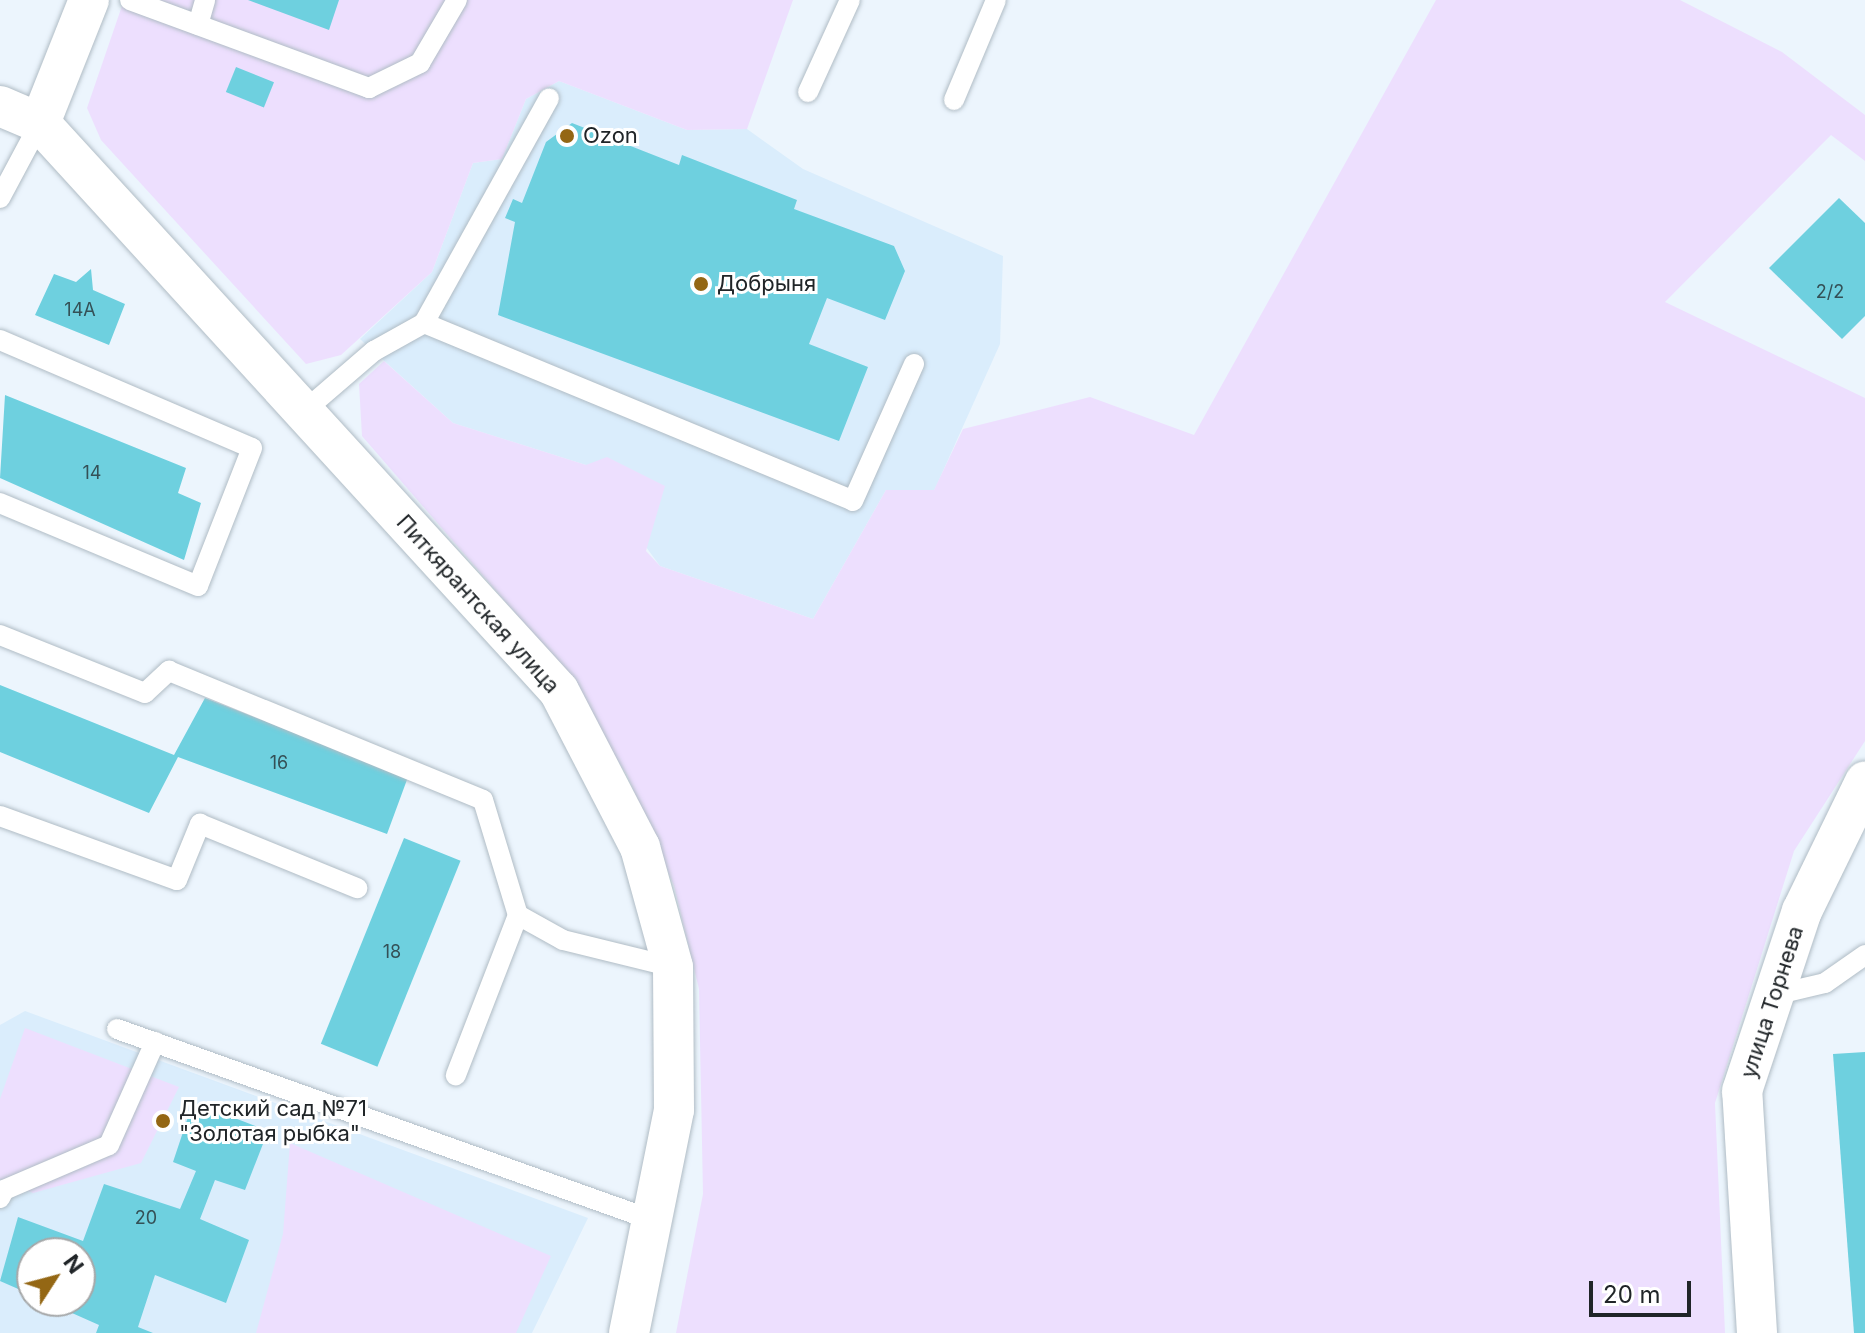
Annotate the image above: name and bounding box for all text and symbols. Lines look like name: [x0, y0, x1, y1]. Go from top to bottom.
place label: Ozon: [583, 123, 638, 149]
marker: Ozon: [558, 127, 576, 145]
place label: Добрыня: [717, 271, 816, 297]
marker: Добрыня: [692, 275, 710, 293]
house number: 2/2: [1816, 281, 1844, 303]
house number: 14А: [64, 299, 96, 321]
house number: 14: [83, 462, 101, 484]
street label: Питкярантская улица: [391, 509, 565, 699]
house number: 16: [270, 752, 288, 774]
street label: улица Торнева: [1735, 923, 1809, 1081]
house number: 18: [383, 941, 401, 963]
place label: Детский сад №71 "Золотая рыбка": [179, 1095, 367, 1146]
marker: Детский сад №71 "Золотая рыбка": [154, 1112, 172, 1130]
house number: 20: [135, 1207, 157, 1229]
north arrow: [16, 1237, 96, 1317]
text: N: [58, 1250, 89, 1278]
scale bar: [1593, 1265, 1695, 1315]
text: 20 m: [1603, 1280, 1661, 1309]

